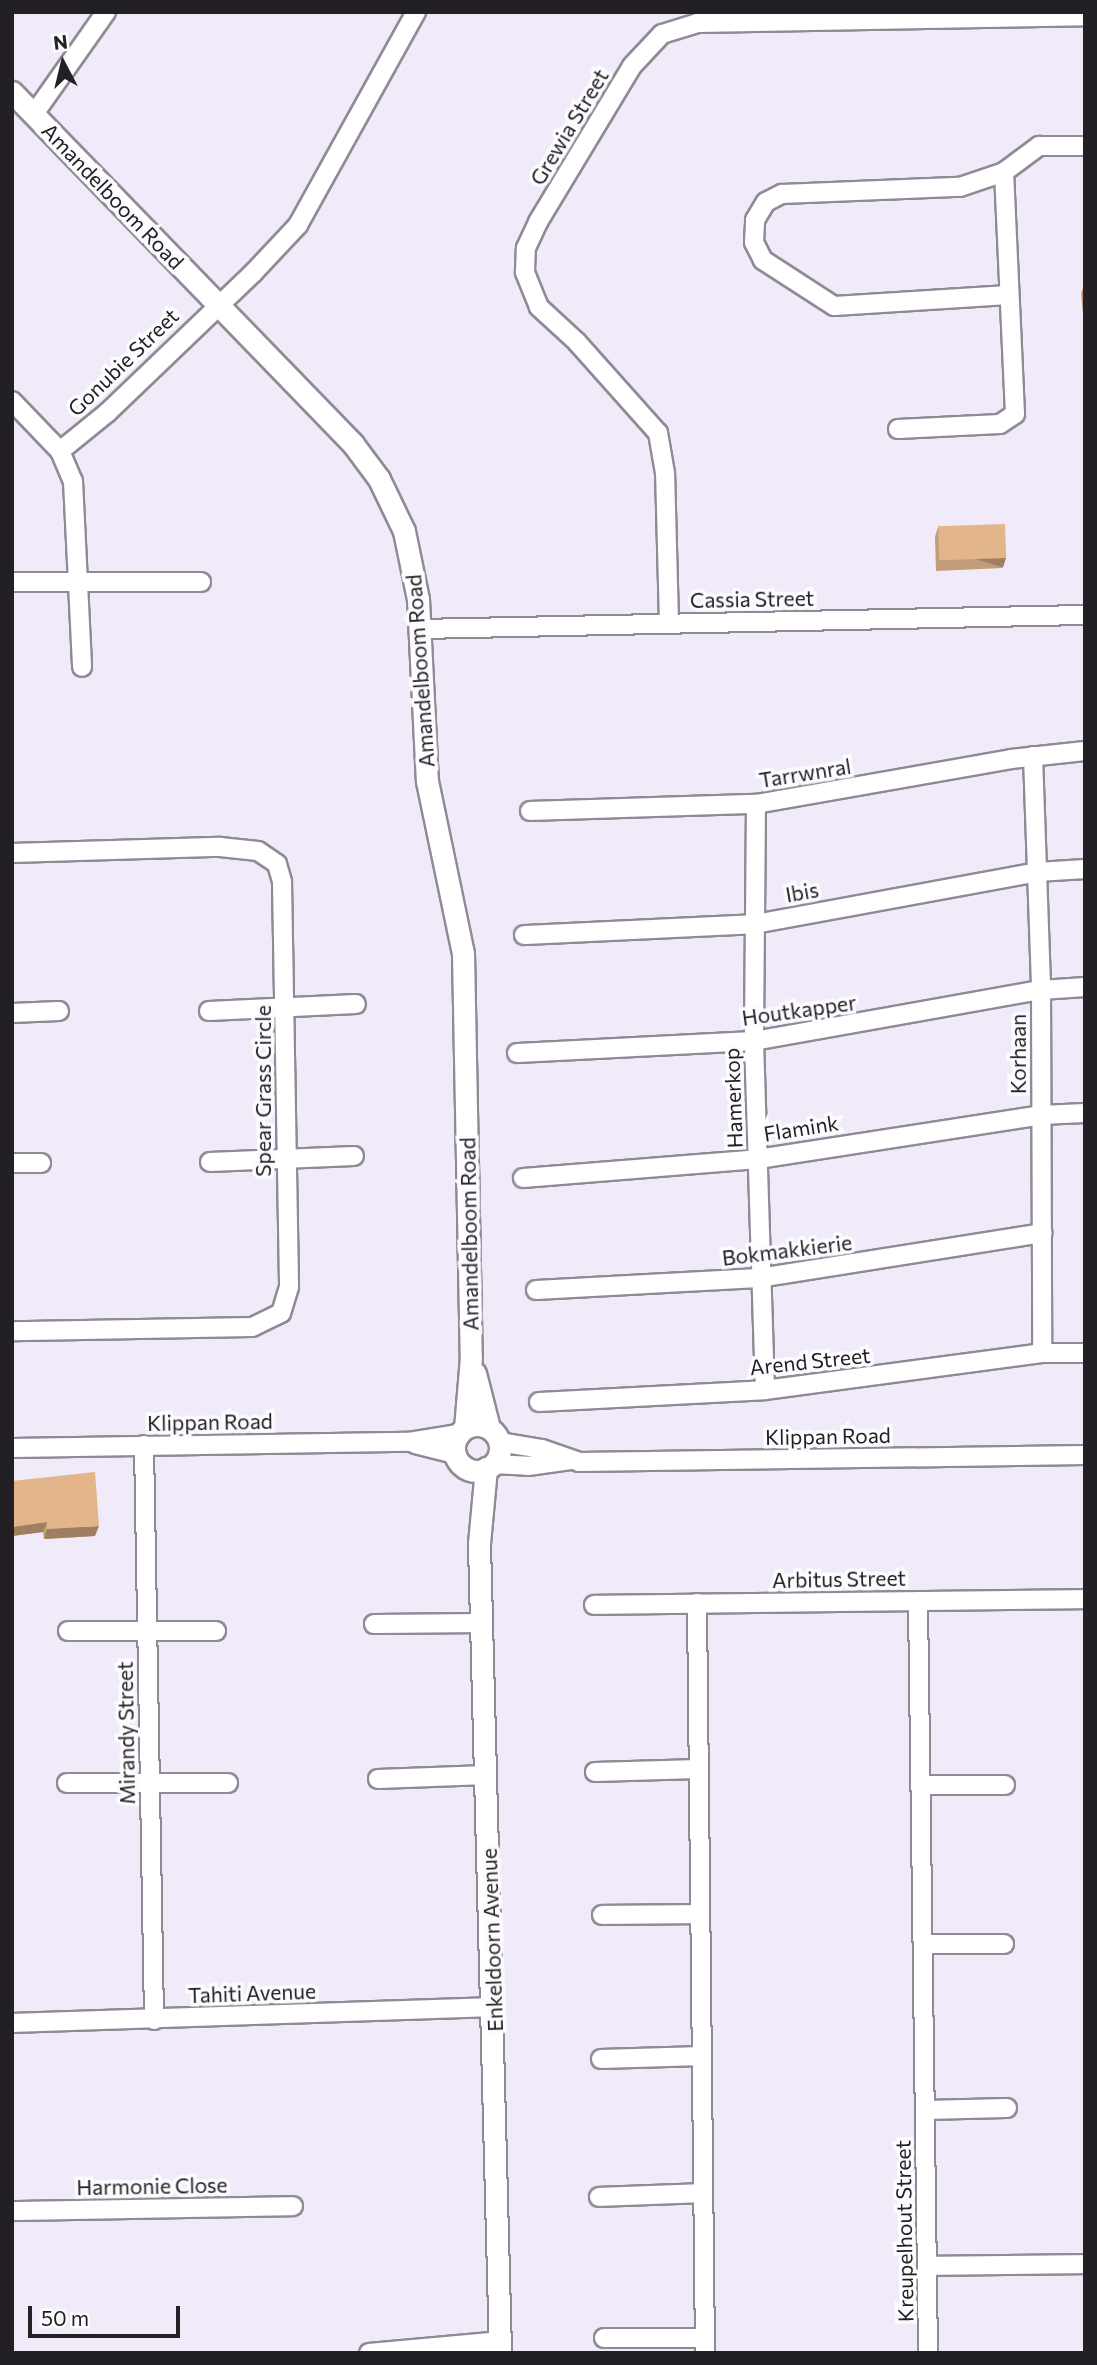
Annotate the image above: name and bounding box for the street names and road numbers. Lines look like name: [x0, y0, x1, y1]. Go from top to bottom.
street label: Grewia Street: [525, 64, 613, 190]
street label: Amandelboom Road: [37, 118, 189, 274]
street label: Gonubie Street: [62, 303, 184, 421]
street label: Amandelboom Road: [401, 574, 439, 768]
street label: Cassia Street: [690, 585, 814, 613]
street label: Tarrwnral: [757, 753, 853, 793]
street label: Ibis: [783, 877, 821, 907]
street label: Houtkapper: [740, 989, 858, 1031]
street label: Spear Grass Circle: [250, 1005, 276, 1177]
street label: Korhaan: [1005, 1014, 1031, 1094]
street label: Hamerkop: [719, 1047, 747, 1149]
street label: Flamink: [762, 1110, 840, 1146]
street label: Amandelboom Road: [455, 1137, 483, 1331]
street label: Bokmakkierie: [721, 1230, 853, 1270]
street label: Arend Street: [748, 1342, 872, 1380]
street label: Klippan Road: [147, 1408, 273, 1436]
street label: Klippan Road: [765, 1422, 891, 1450]
street label: Arbitus Street: [772, 1565, 906, 1593]
street label: Mirandy Street: [112, 1661, 140, 1805]
street label: Enkeldoorn Avenue: [476, 1848, 508, 2032]
street label: Tahiti Avenue: [188, 1978, 316, 2008]
street label: Kreupelhout Street: [890, 2140, 918, 2322]
street label: Harmonie Close: [76, 2172, 228, 2200]

